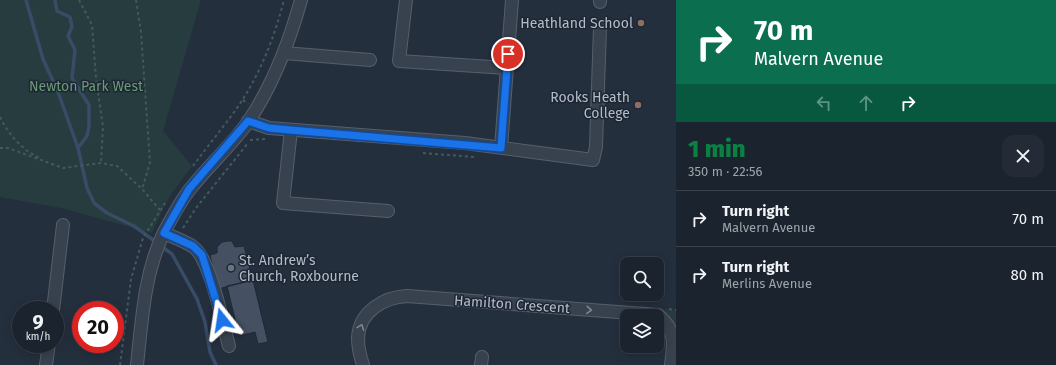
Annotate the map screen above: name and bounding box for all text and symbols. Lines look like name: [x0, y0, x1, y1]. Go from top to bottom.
text: 70 m: [754, 14, 813, 47]
place label: Heathland School: [520, 15, 633, 32]
icon: right: [688, 16, 740, 68]
marker: Heathland School: [636, 18, 646, 28]
pin: [491, 37, 525, 71]
icon: arrive: [497, 43, 519, 65]
text: Malvern Avenue: [754, 48, 883, 70]
park label: Newton Park West: [29, 78, 144, 95]
place label: Rooks Heath College: [550, 89, 630, 122]
icon: left: [813, 92, 835, 114]
icon: ahead: [855, 92, 877, 114]
icon: right: [897, 92, 919, 114]
marker: Rooks Heath College: [633, 100, 643, 110]
text: 1 min: [688, 135, 746, 163]
button: close: [1002, 135, 1044, 177]
text: 350 m · 22:56: [688, 164, 762, 179]
text: Turn right: [722, 202, 789, 220]
icon: right: [688, 208, 710, 230]
text: 70 m: [1012, 210, 1044, 228]
text: Malvern Avenue: [722, 220, 815, 235]
place label: St. Andrew’s Church, Roxbourne: [239, 252, 359, 285]
map controls: [620, 257, 664, 353]
button: search: [620, 257, 664, 301]
text: Turn right: [722, 258, 789, 276]
marker: St. Andrew’s Church, Roxbourne: [226, 263, 236, 273]
icon: right: [688, 264, 710, 286]
text: 80 m: [1011, 266, 1044, 284]
text: Merlins Avenue: [722, 276, 812, 291]
street label: Hamilton Crescent: [453, 292, 571, 317]
position arrow: [201, 299, 243, 341]
speed limit sign: 20: [72, 301, 124, 353]
one-way arrow: [586, 305, 592, 314]
button: layers: [620, 309, 664, 353]
text: 9: [32, 310, 44, 334]
one-way arrow: [357, 324, 365, 331]
text: km/h: [26, 331, 50, 343]

